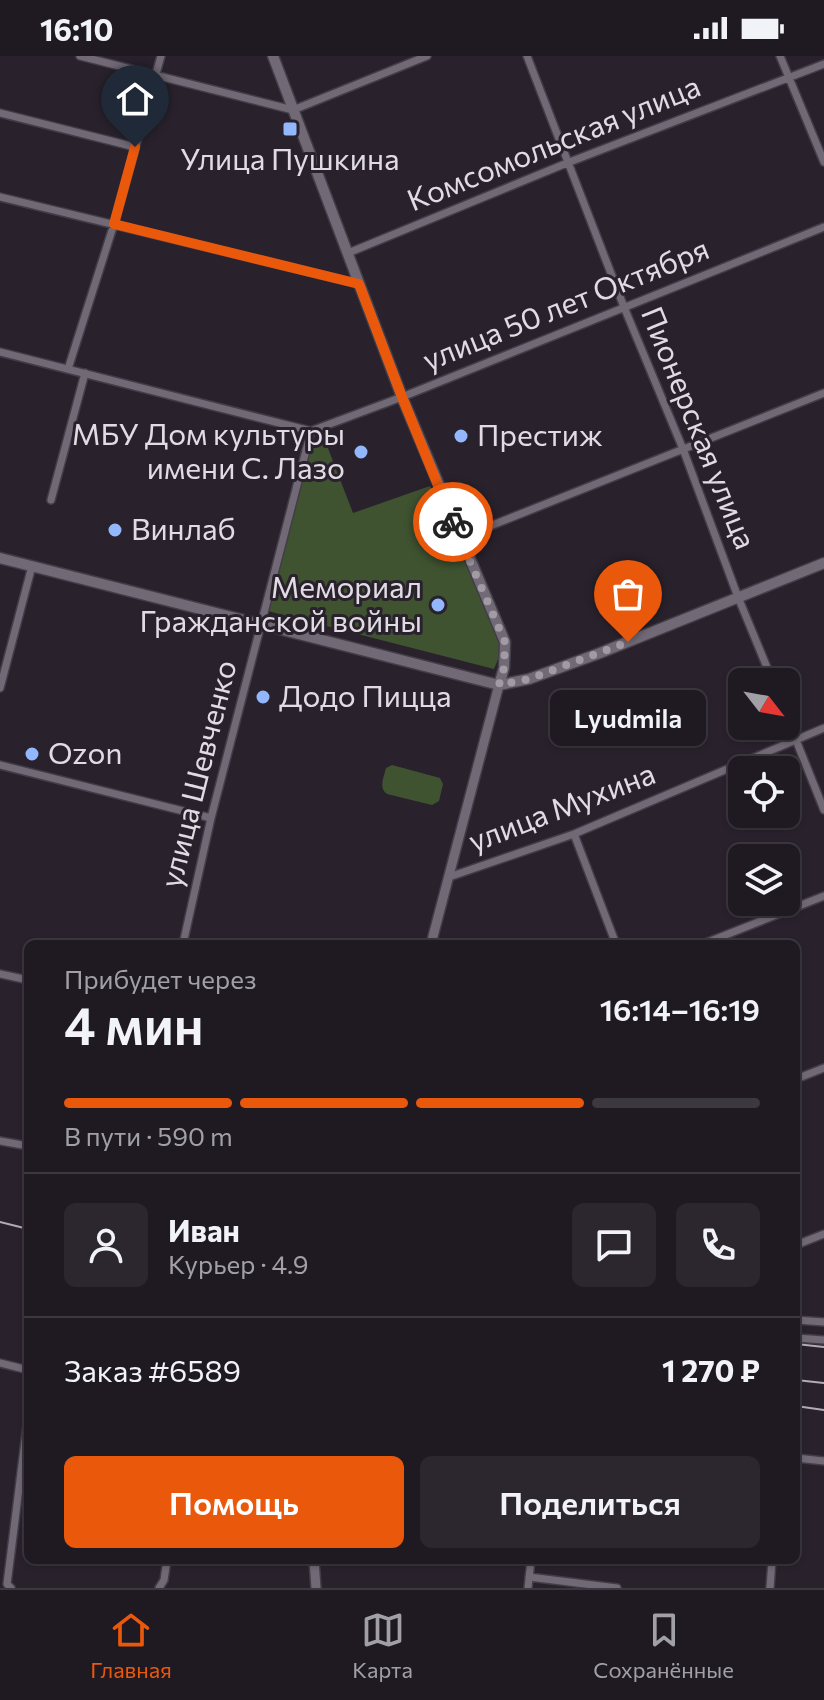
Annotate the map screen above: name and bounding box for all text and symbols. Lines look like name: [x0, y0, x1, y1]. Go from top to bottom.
text: 16:10: [40, 10, 114, 47]
pin: [101, 65, 169, 147]
street label: Комсомольская улица: [401, 66, 705, 217]
icon: home: [113, 77, 157, 121]
marker: Улица Пушкина: [281, 120, 299, 138]
place label: Улица Пушкина: [180, 139, 400, 176]
street label: улица 50 лет Октября: [417, 228, 714, 377]
street label: Пионерская улица: [635, 301, 766, 554]
place label: МБУ Дом культуры имени С. Лазо: [72, 414, 345, 485]
place label: Престиж: [477, 415, 603, 452]
marker: Престиж: [452, 427, 470, 445]
marker: МБУ Дом культуры имени С. Лазо: [352, 443, 370, 461]
courier: [413, 482, 493, 562]
icon: bike: [431, 500, 475, 544]
place label: Винлаб: [131, 509, 236, 546]
marker: Винлаб: [106, 521, 124, 539]
pin: [594, 560, 662, 642]
place label: Мемориал Гражданской войны: [139, 567, 422, 638]
icon: bag: [606, 572, 650, 616]
marker: Мемориал Гражданской войны: [429, 596, 447, 614]
street label: улица Шевченко: [150, 656, 243, 891]
north arrow: [728, 668, 800, 740]
map controls: [728, 668, 800, 916]
place label: Додо Пицца: [279, 676, 452, 713]
marker: Додо Пицца: [254, 688, 272, 706]
callout: Lyudmila: [550, 690, 706, 746]
text: Lyudmila: [574, 702, 682, 733]
place label: Ozon: [48, 733, 123, 770]
marker: Ozon: [23, 745, 41, 763]
street label: улица Мухина: [463, 753, 660, 858]
button: locate: [728, 756, 800, 828]
button: layers: [728, 844, 800, 916]
text: Прибудет через: [64, 963, 257, 994]
text: 16:14–16:19: [600, 990, 760, 1027]
text: 4 мин: [64, 992, 204, 1056]
text: В пути · 590 m: [64, 1120, 233, 1151]
button: person: [64, 1203, 148, 1287]
button: chat: [572, 1203, 656, 1287]
button: phone: [676, 1203, 760, 1287]
text: Иван: [168, 1211, 240, 1248]
text: Курьер · 4.9: [168, 1248, 308, 1279]
text: Заказ #6589: [64, 1351, 241, 1388]
text: 1 270 ₽: [662, 1351, 760, 1388]
button: Помощь: [64, 1456, 404, 1548]
button: Поделиться: [420, 1456, 760, 1548]
tab: Главная: [90, 1608, 172, 1683]
tab: Карта: [352, 1608, 413, 1683]
tab: Сохранённые: [593, 1608, 734, 1683]

